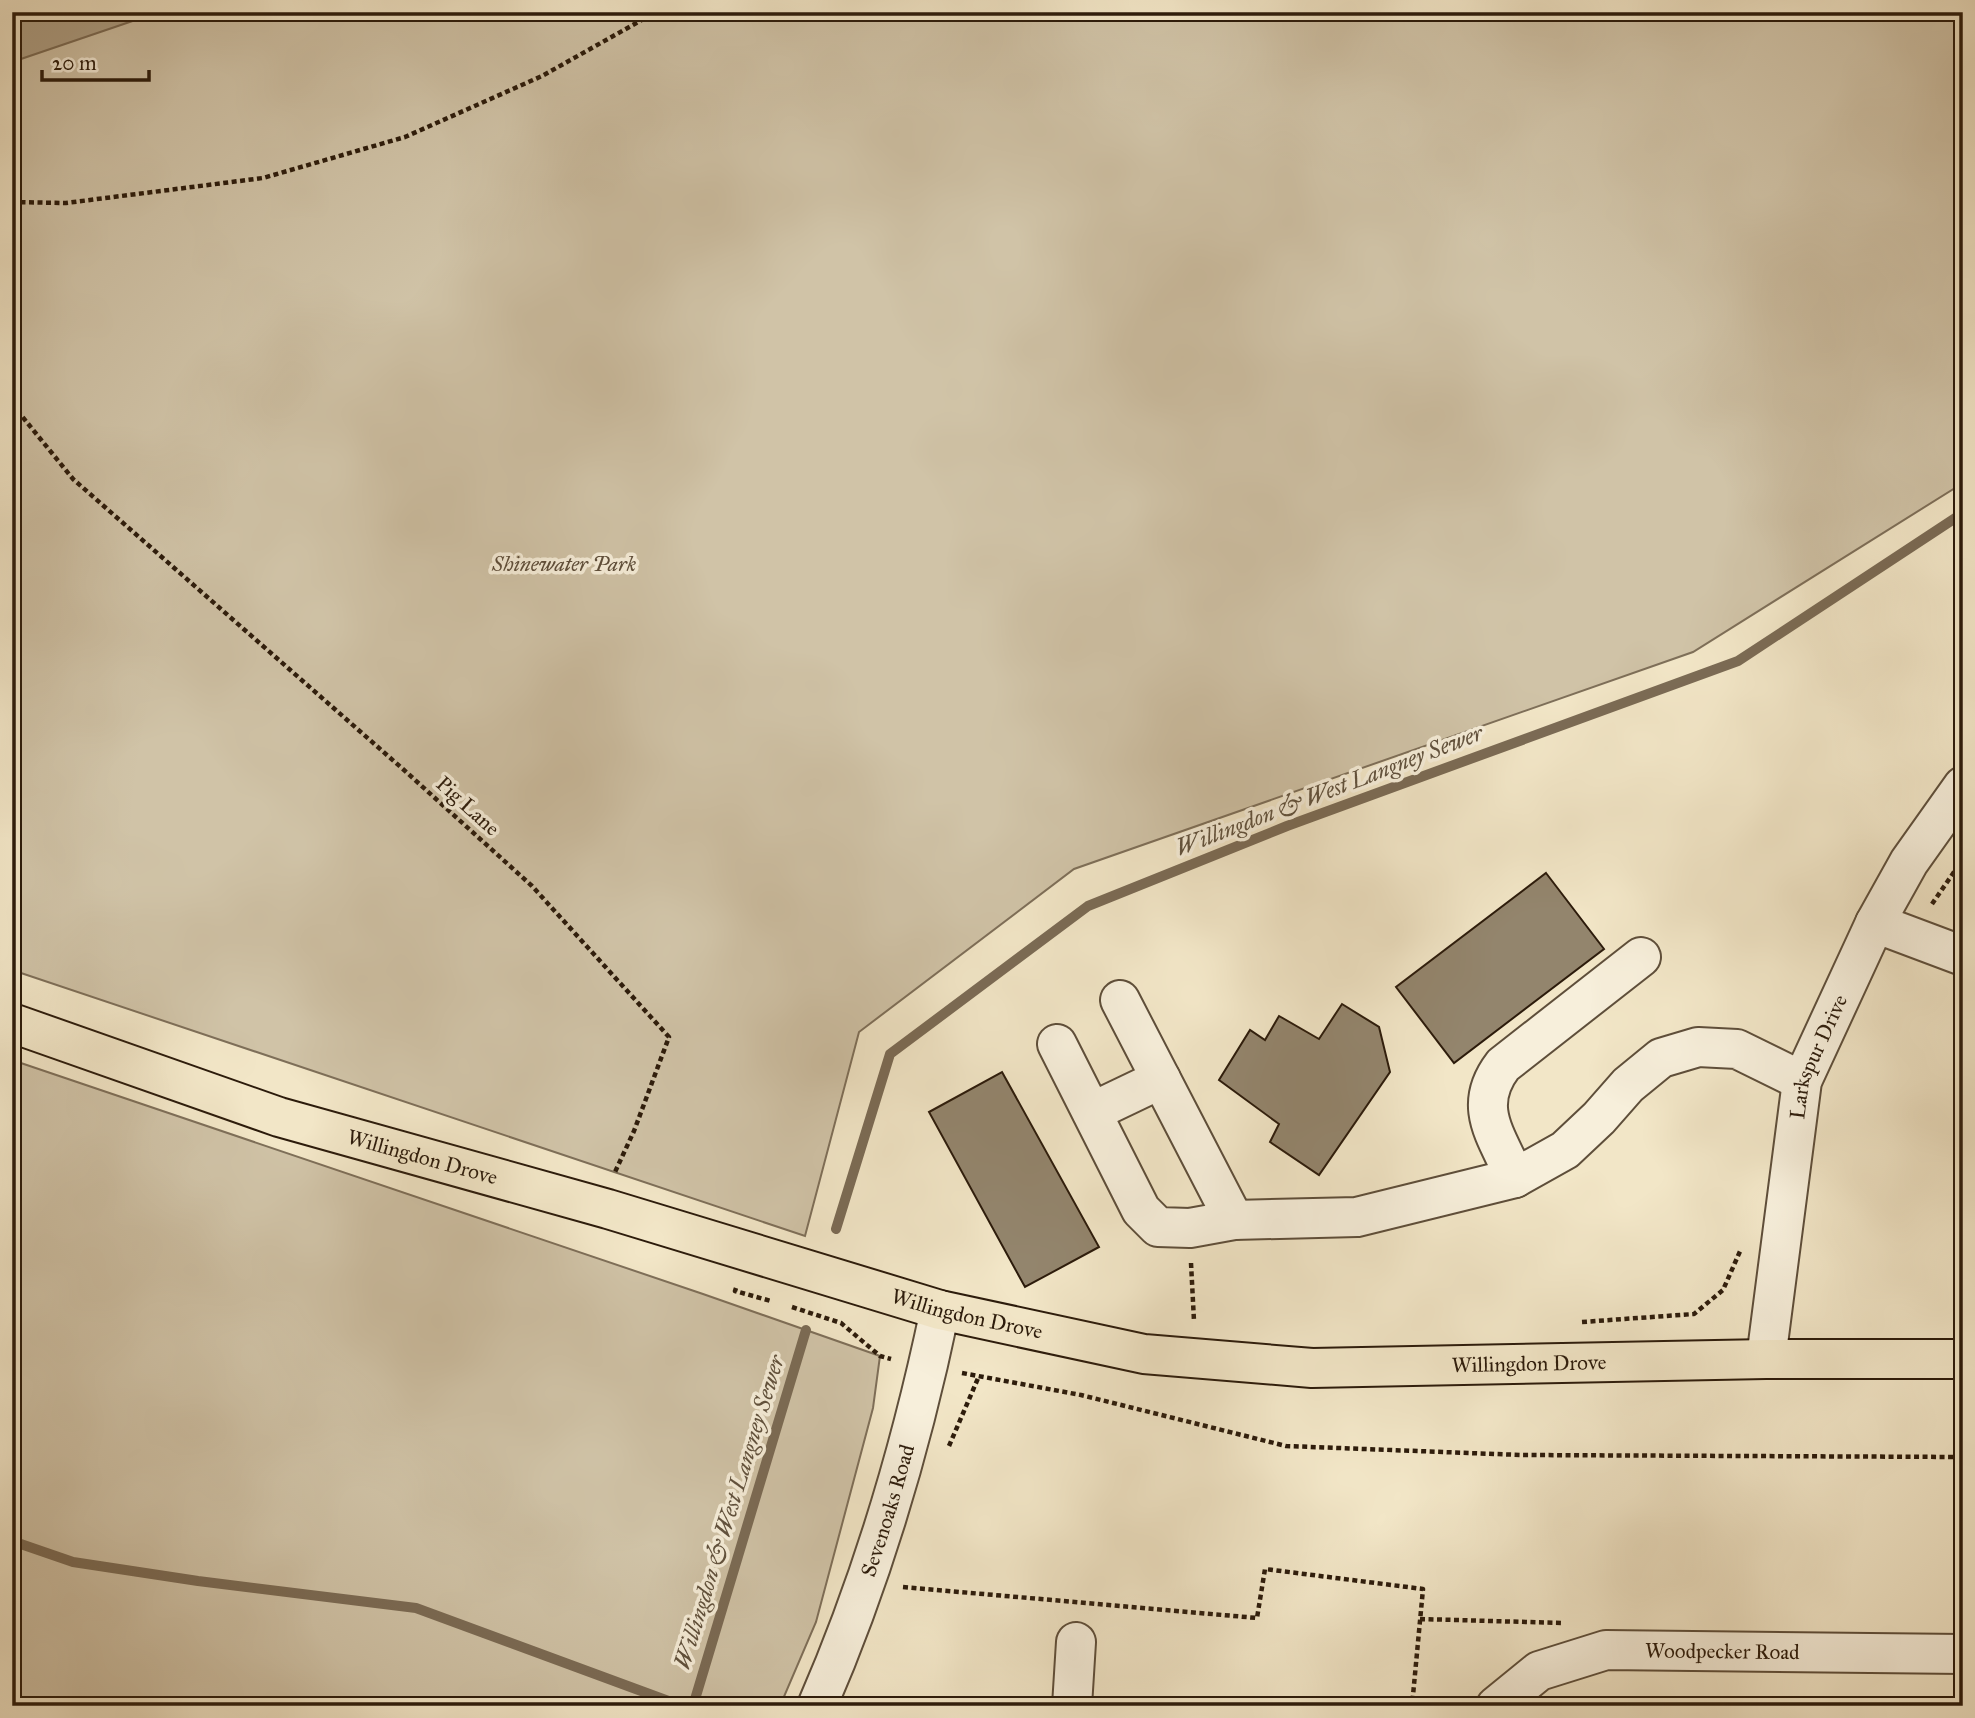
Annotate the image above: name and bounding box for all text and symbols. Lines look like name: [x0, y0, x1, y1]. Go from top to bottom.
scale bar: [42, 38, 149, 82]
text: 20 m: [52, 50, 97, 76]
park label: Shinewater Park: [491, 551, 637, 577]
water label: Willingdon & West Langney Sewer: [1171, 718, 1488, 862]
street label: Pig Lane: [431, 771, 505, 841]
street label: Larkspur Drive: [1784, 990, 1853, 1121]
street label: Willingdon Drove: [344, 1124, 501, 1191]
street label: Willingdon Drove: [888, 1283, 1045, 1345]
street label: Willingdon Drove: [1451, 1349, 1607, 1378]
water label: Willingdon & West Langney Sewer: [668, 1350, 791, 1672]
street label: Sevenoaks Road: [855, 1441, 920, 1580]
street label: Woodpecker Road: [1645, 1637, 1800, 1665]

